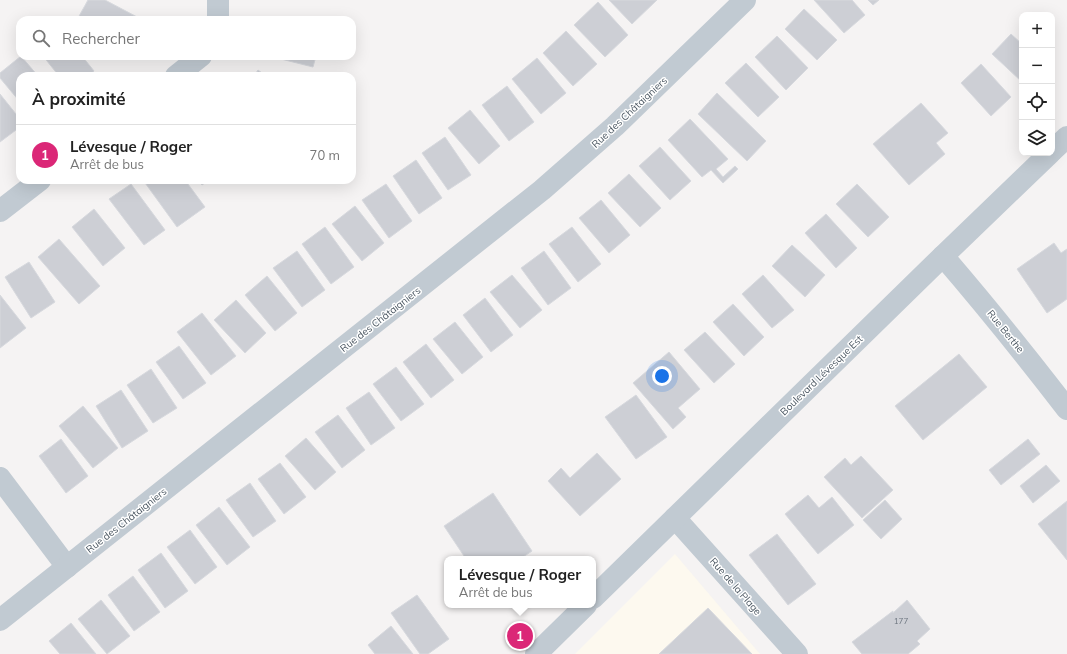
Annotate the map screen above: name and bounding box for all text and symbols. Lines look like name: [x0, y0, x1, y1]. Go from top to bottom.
map controls: [1019, 12, 1055, 156]
button: +: [1019, 12, 1055, 48]
search box: [16, 16, 356, 60]
icon: search: [30, 27, 52, 49]
text: Rechercher: [62, 29, 140, 48]
button: −: [1019, 48, 1055, 84]
street label: Rue des Châtaigniers: [589, 74, 670, 151]
button: locate: [1019, 84, 1055, 120]
text: À proximité: [32, 88, 126, 109]
button: layers: [1019, 120, 1055, 156]
text: Lévesque / Roger: [70, 137, 192, 156]
text: 1: [41, 147, 49, 163]
text: 70 m: [310, 147, 340, 163]
text: Arrêt de bus: [70, 156, 144, 172]
street label: Rue des Châtaigniers: [337, 284, 423, 355]
street label: Rue Berthe: [984, 307, 1027, 355]
street label: Boulevard Lévesque Est: [777, 332, 866, 418]
your location: [652, 366, 672, 386]
street label: Rue des Châtaigniers: [83, 485, 169, 556]
street label: Rue de la Plage: [707, 555, 764, 618]
popup: [444, 556, 596, 608]
text: Lévesque / Roger: [459, 565, 581, 584]
text: Arrêt de bus: [459, 584, 533, 600]
house number: 177: [894, 616, 908, 626]
pin: 1: [507, 621, 533, 651]

